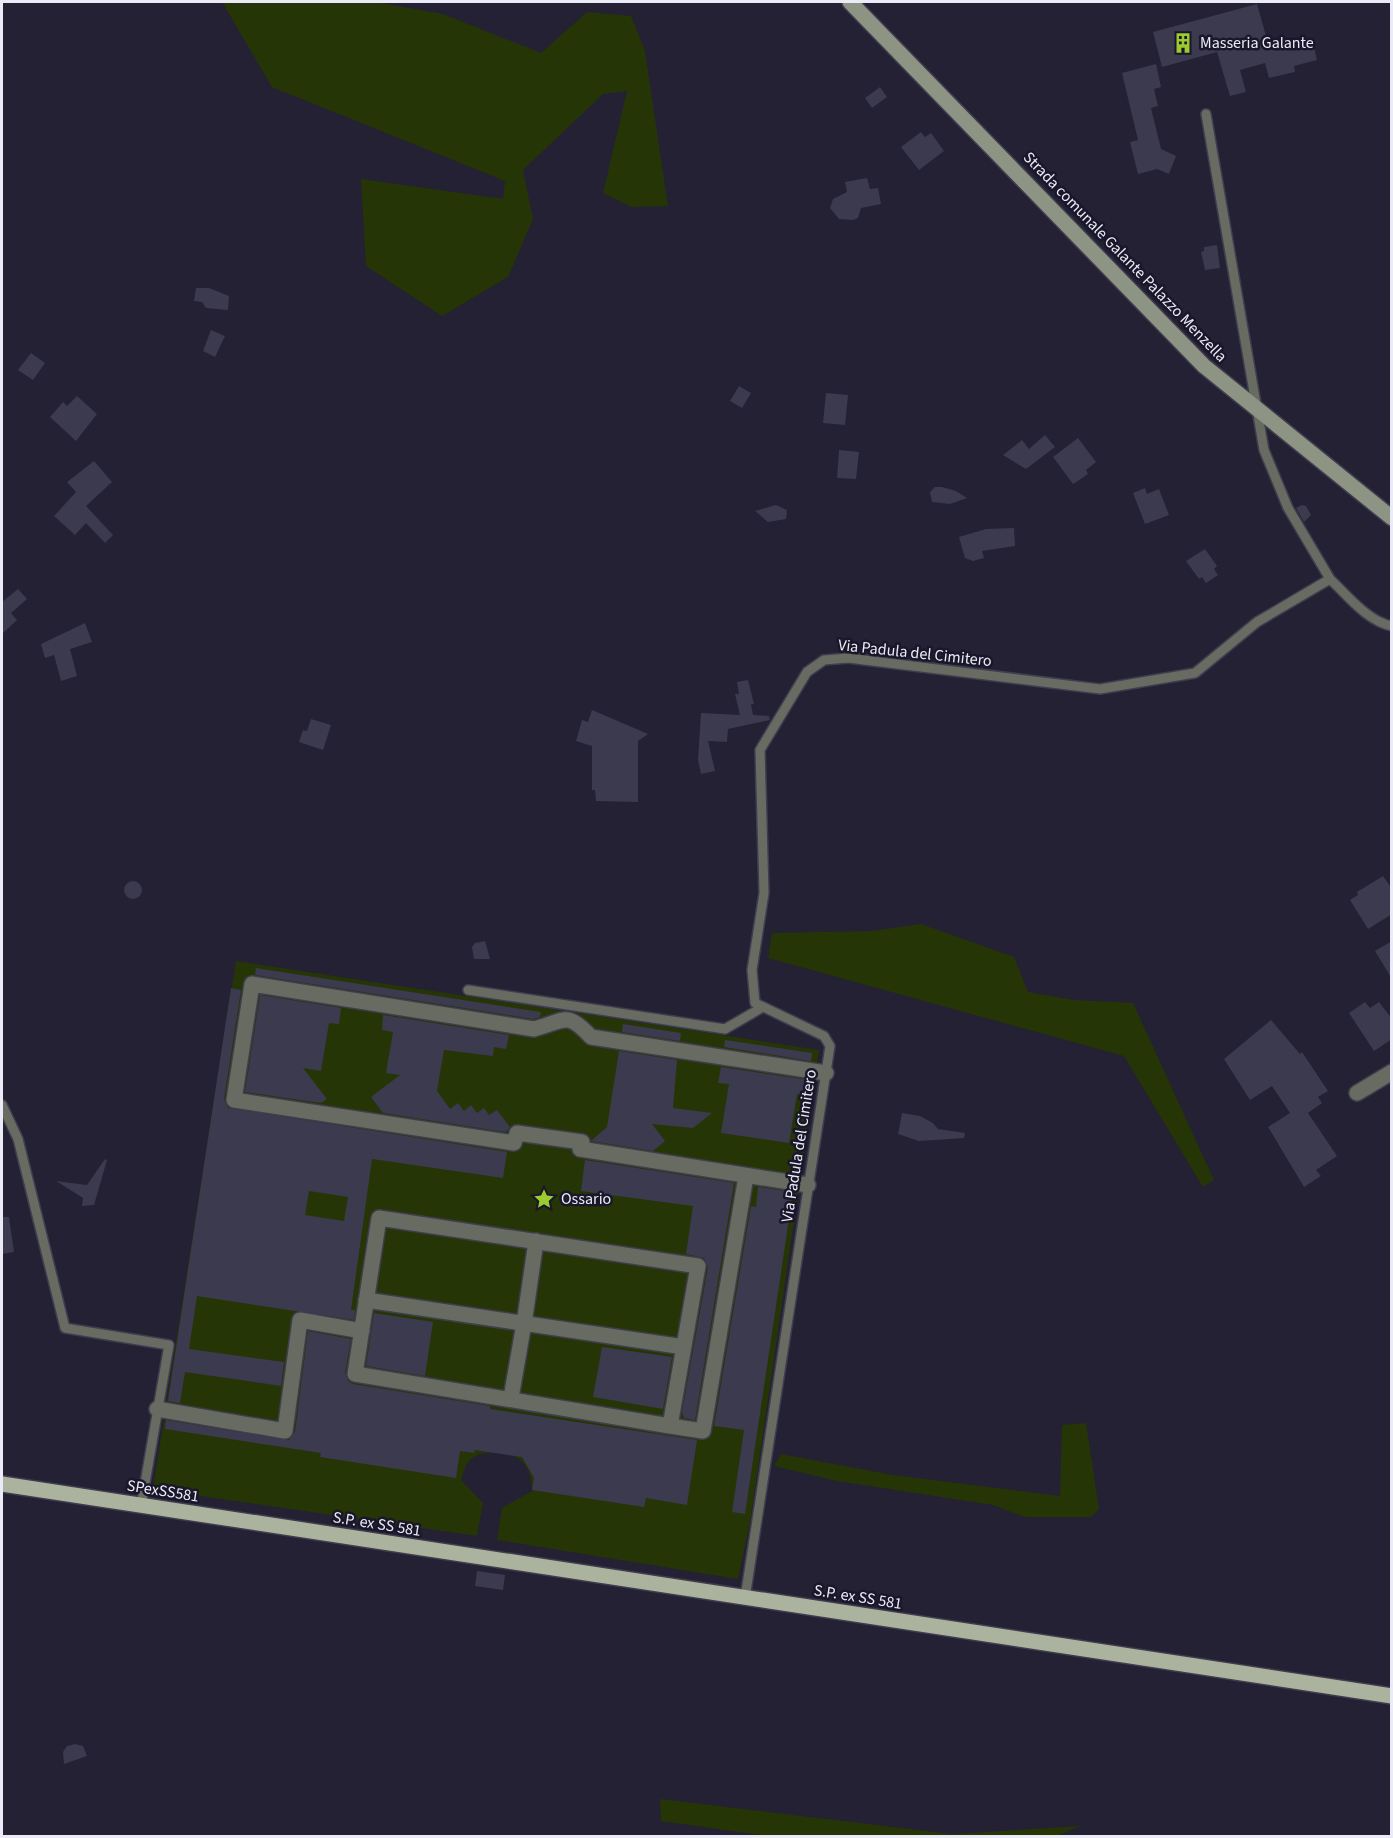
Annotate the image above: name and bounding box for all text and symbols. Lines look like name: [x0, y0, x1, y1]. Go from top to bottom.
building icon: Masseria Galante: [1171, 31, 1195, 55]
place label: Masseria Galante: [1200, 32, 1314, 54]
street label: Strada comunale Galante Palazzo Menzella: [1018, 147, 1232, 367]
street label: Via Padula del Cimitero: [837, 634, 993, 672]
street label: Via Padula del Cimitero: [776, 1068, 822, 1224]
place icon: Ossario: [532, 1187, 556, 1211]
place label: Ossario: [561, 1188, 611, 1210]
street label: SPexSS581: [125, 1474, 201, 1508]
street label: S.P. ex SS 581: [331, 1506, 423, 1542]
street label: S.P. ex SS 581: [812, 1579, 904, 1615]

